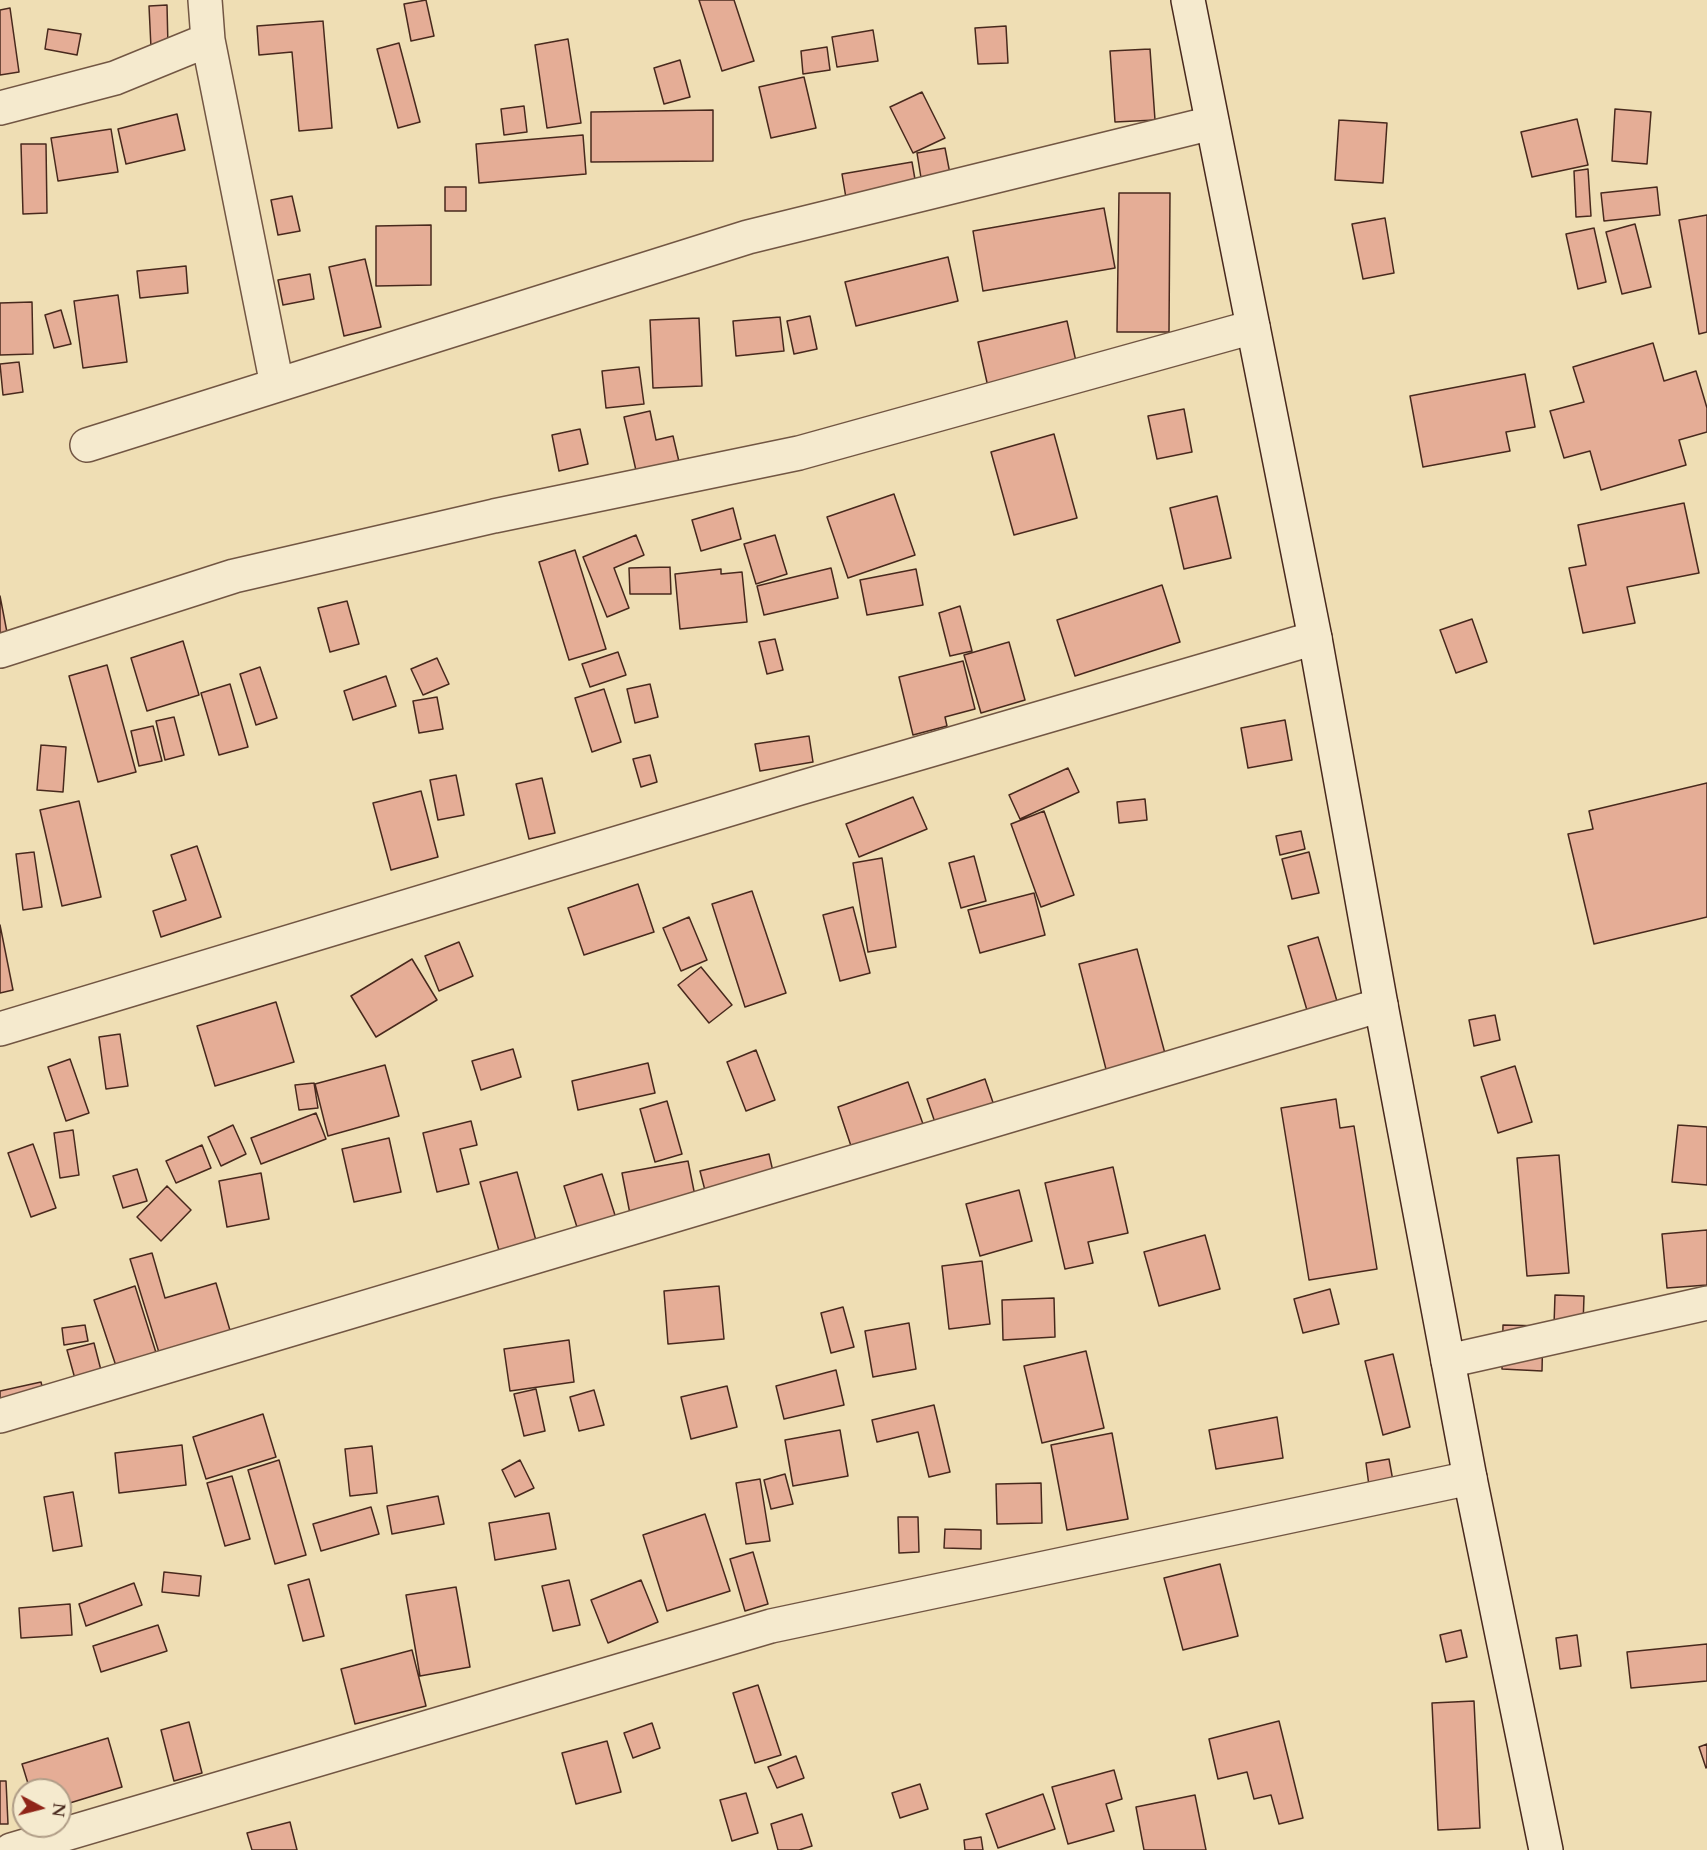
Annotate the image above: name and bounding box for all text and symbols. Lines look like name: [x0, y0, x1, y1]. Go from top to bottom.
north arrow: [12, 1778, 72, 1838]
text: N: [46, 1802, 70, 1818]

